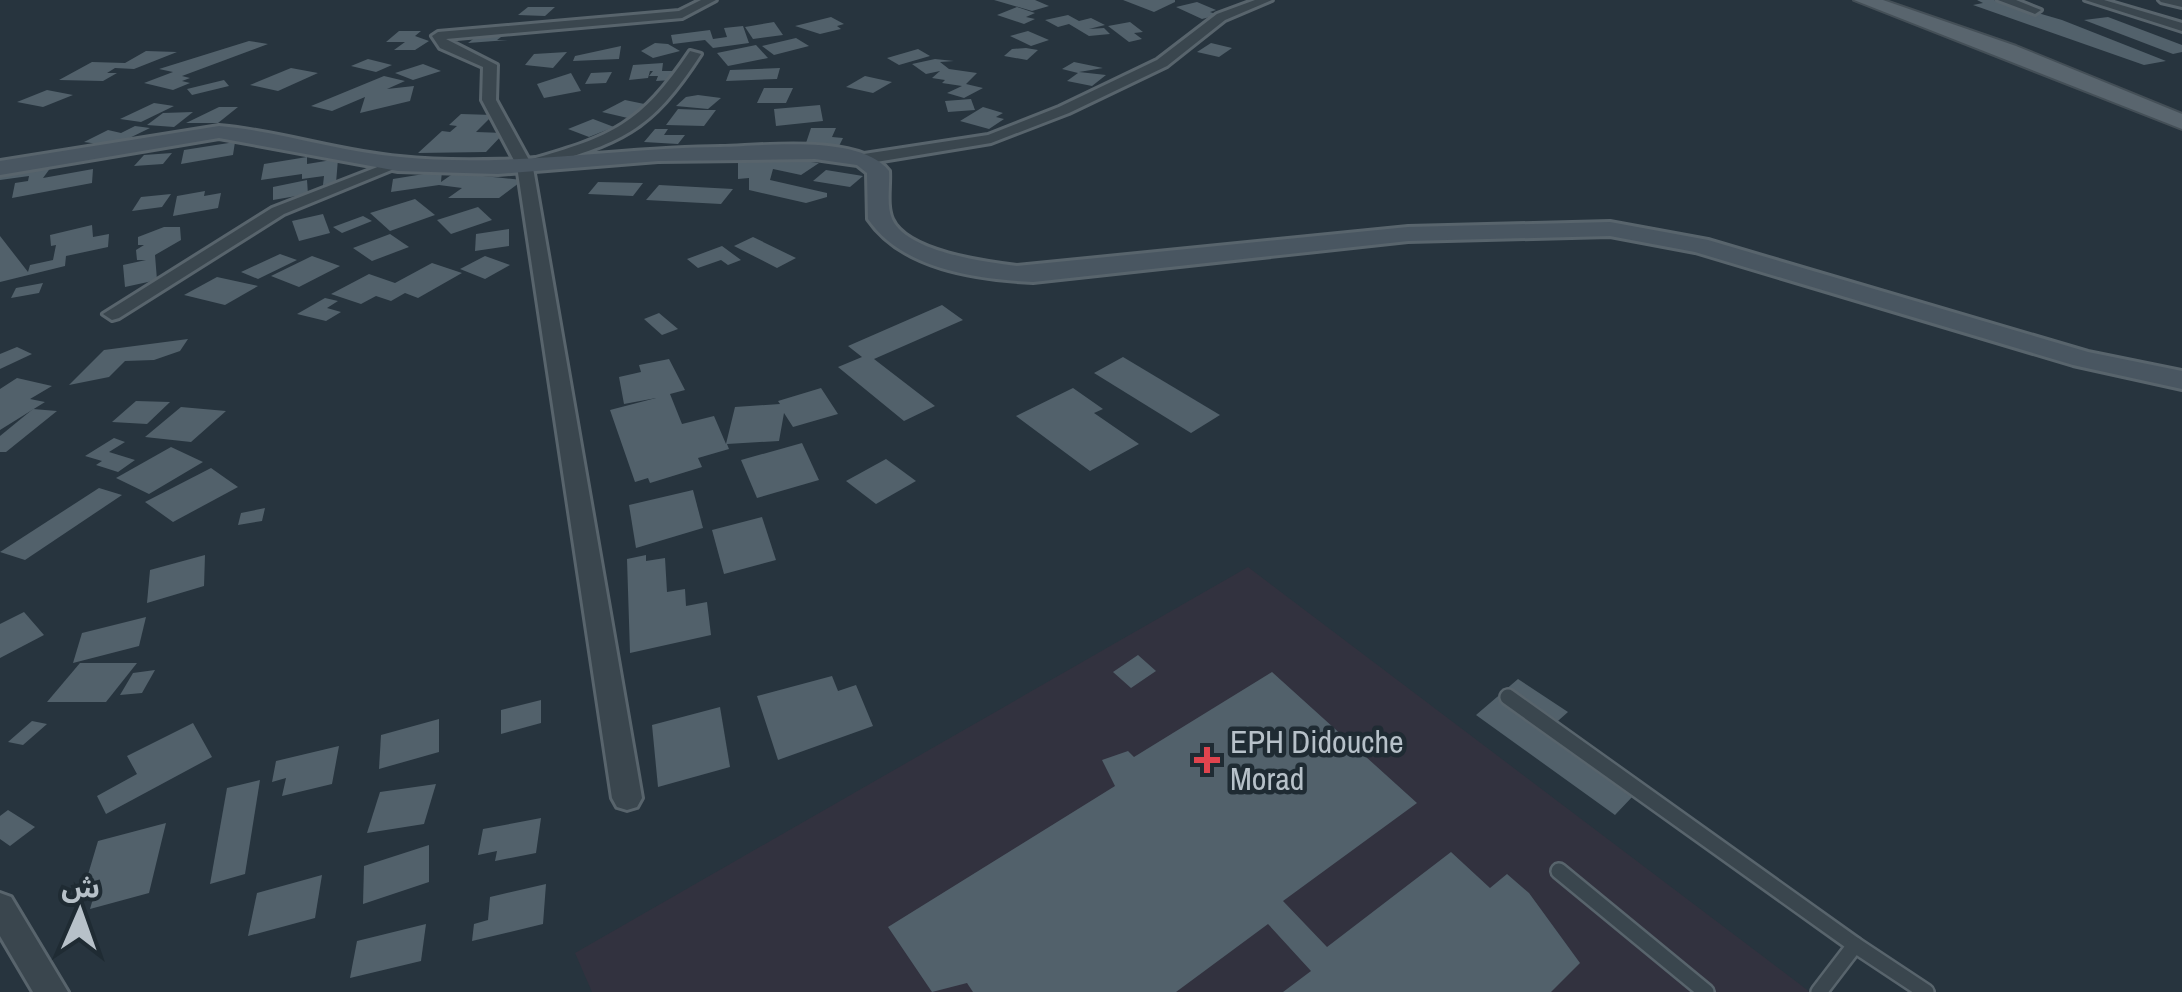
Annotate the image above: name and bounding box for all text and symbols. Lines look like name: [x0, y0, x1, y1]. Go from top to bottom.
place label: EPH Didouche Morad: [1230, 720, 1404, 800]
marker: EPH Didouche Morad: [1194, 747, 1220, 773]
north arrow: [30, 862, 130, 962]
text: ش: [61, 867, 101, 907]

